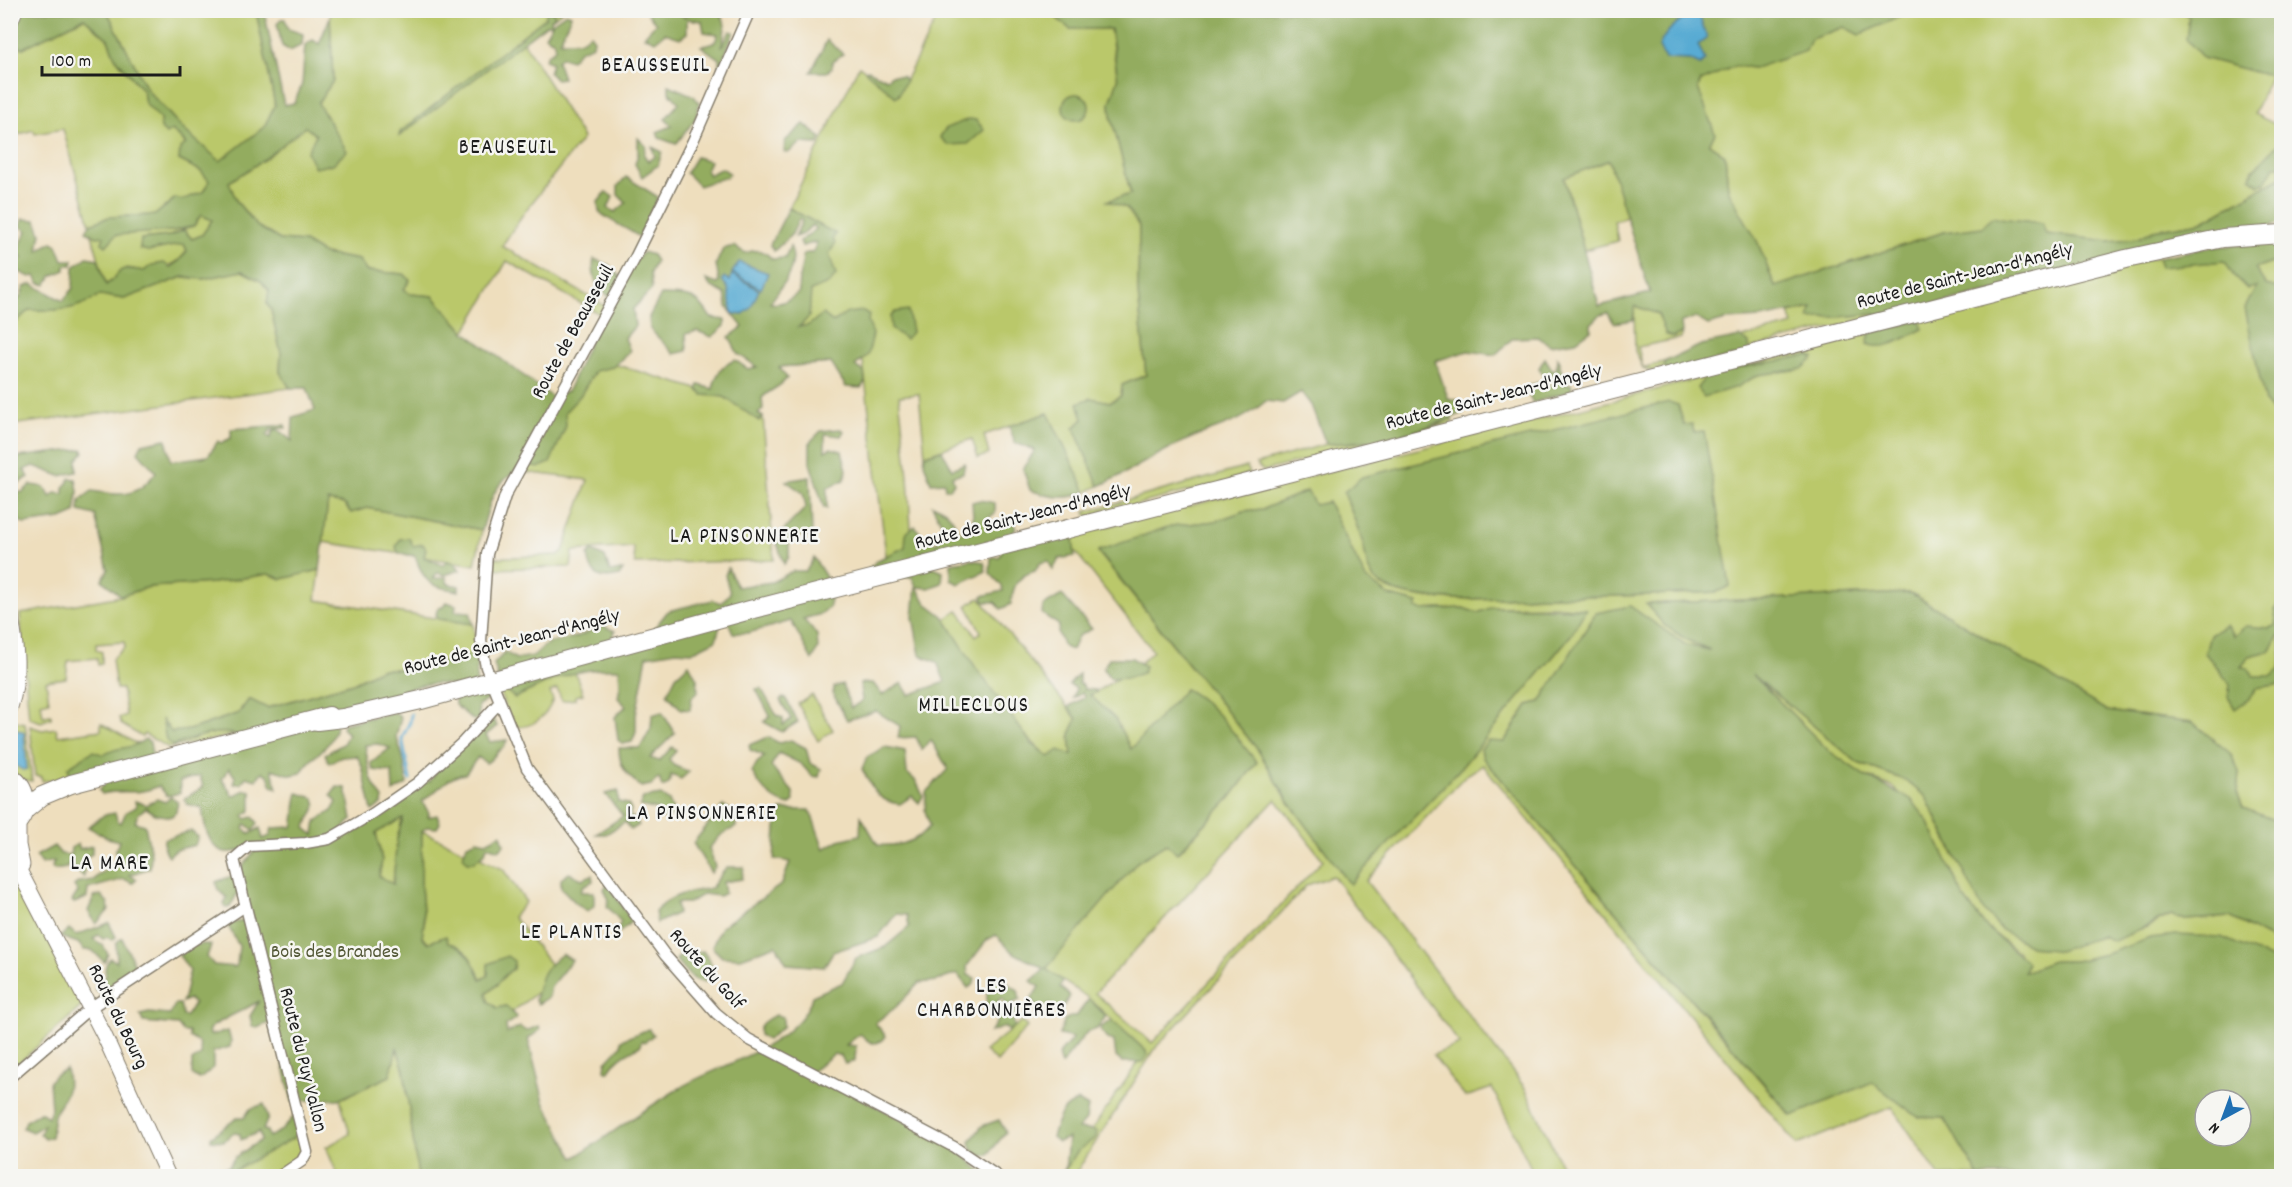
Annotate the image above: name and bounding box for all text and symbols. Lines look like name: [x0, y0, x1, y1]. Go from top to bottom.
scale bar: [42, 39, 180, 77]
text: 100 m: [51, 50, 91, 75]
district label: BEAUSSEUIL: [601, 52, 711, 82]
district label: BEAUSEUIL: [459, 134, 557, 164]
street label: Route de Saint-Jean-d'Angély: [1854, 236, 2077, 317]
street label: Route de Beausseuil: [525, 260, 623, 404]
street label: Route de Saint-Jean-d'Angély: [1383, 357, 1606, 438]
street label: Route de Saint-Jean-d'Angély: [912, 477, 1135, 558]
district label: LA PINSONNERIE: [670, 523, 820, 553]
street label: Route de Saint-Jean-d'Angély: [401, 602, 624, 683]
district label: MILLECLOUS: [919, 692, 1029, 722]
district label: LA PINSONNERIE: [627, 800, 777, 830]
district label: LA MARE: [71, 850, 149, 880]
district label: LE PLANTIS: [521, 919, 623, 949]
street label: Route du Golf: [662, 923, 751, 1018]
park label: Bois des Brandes: [271, 939, 399, 967]
street label: Route du Bourg: [79, 960, 155, 1074]
district label: LES CHARBONNIÈRES: [917, 973, 1067, 1027]
street label: Route du Puy Vallon: [271, 985, 333, 1135]
north arrow: [2193, 1088, 2253, 1148]
text: N: [2204, 1116, 2225, 1139]

